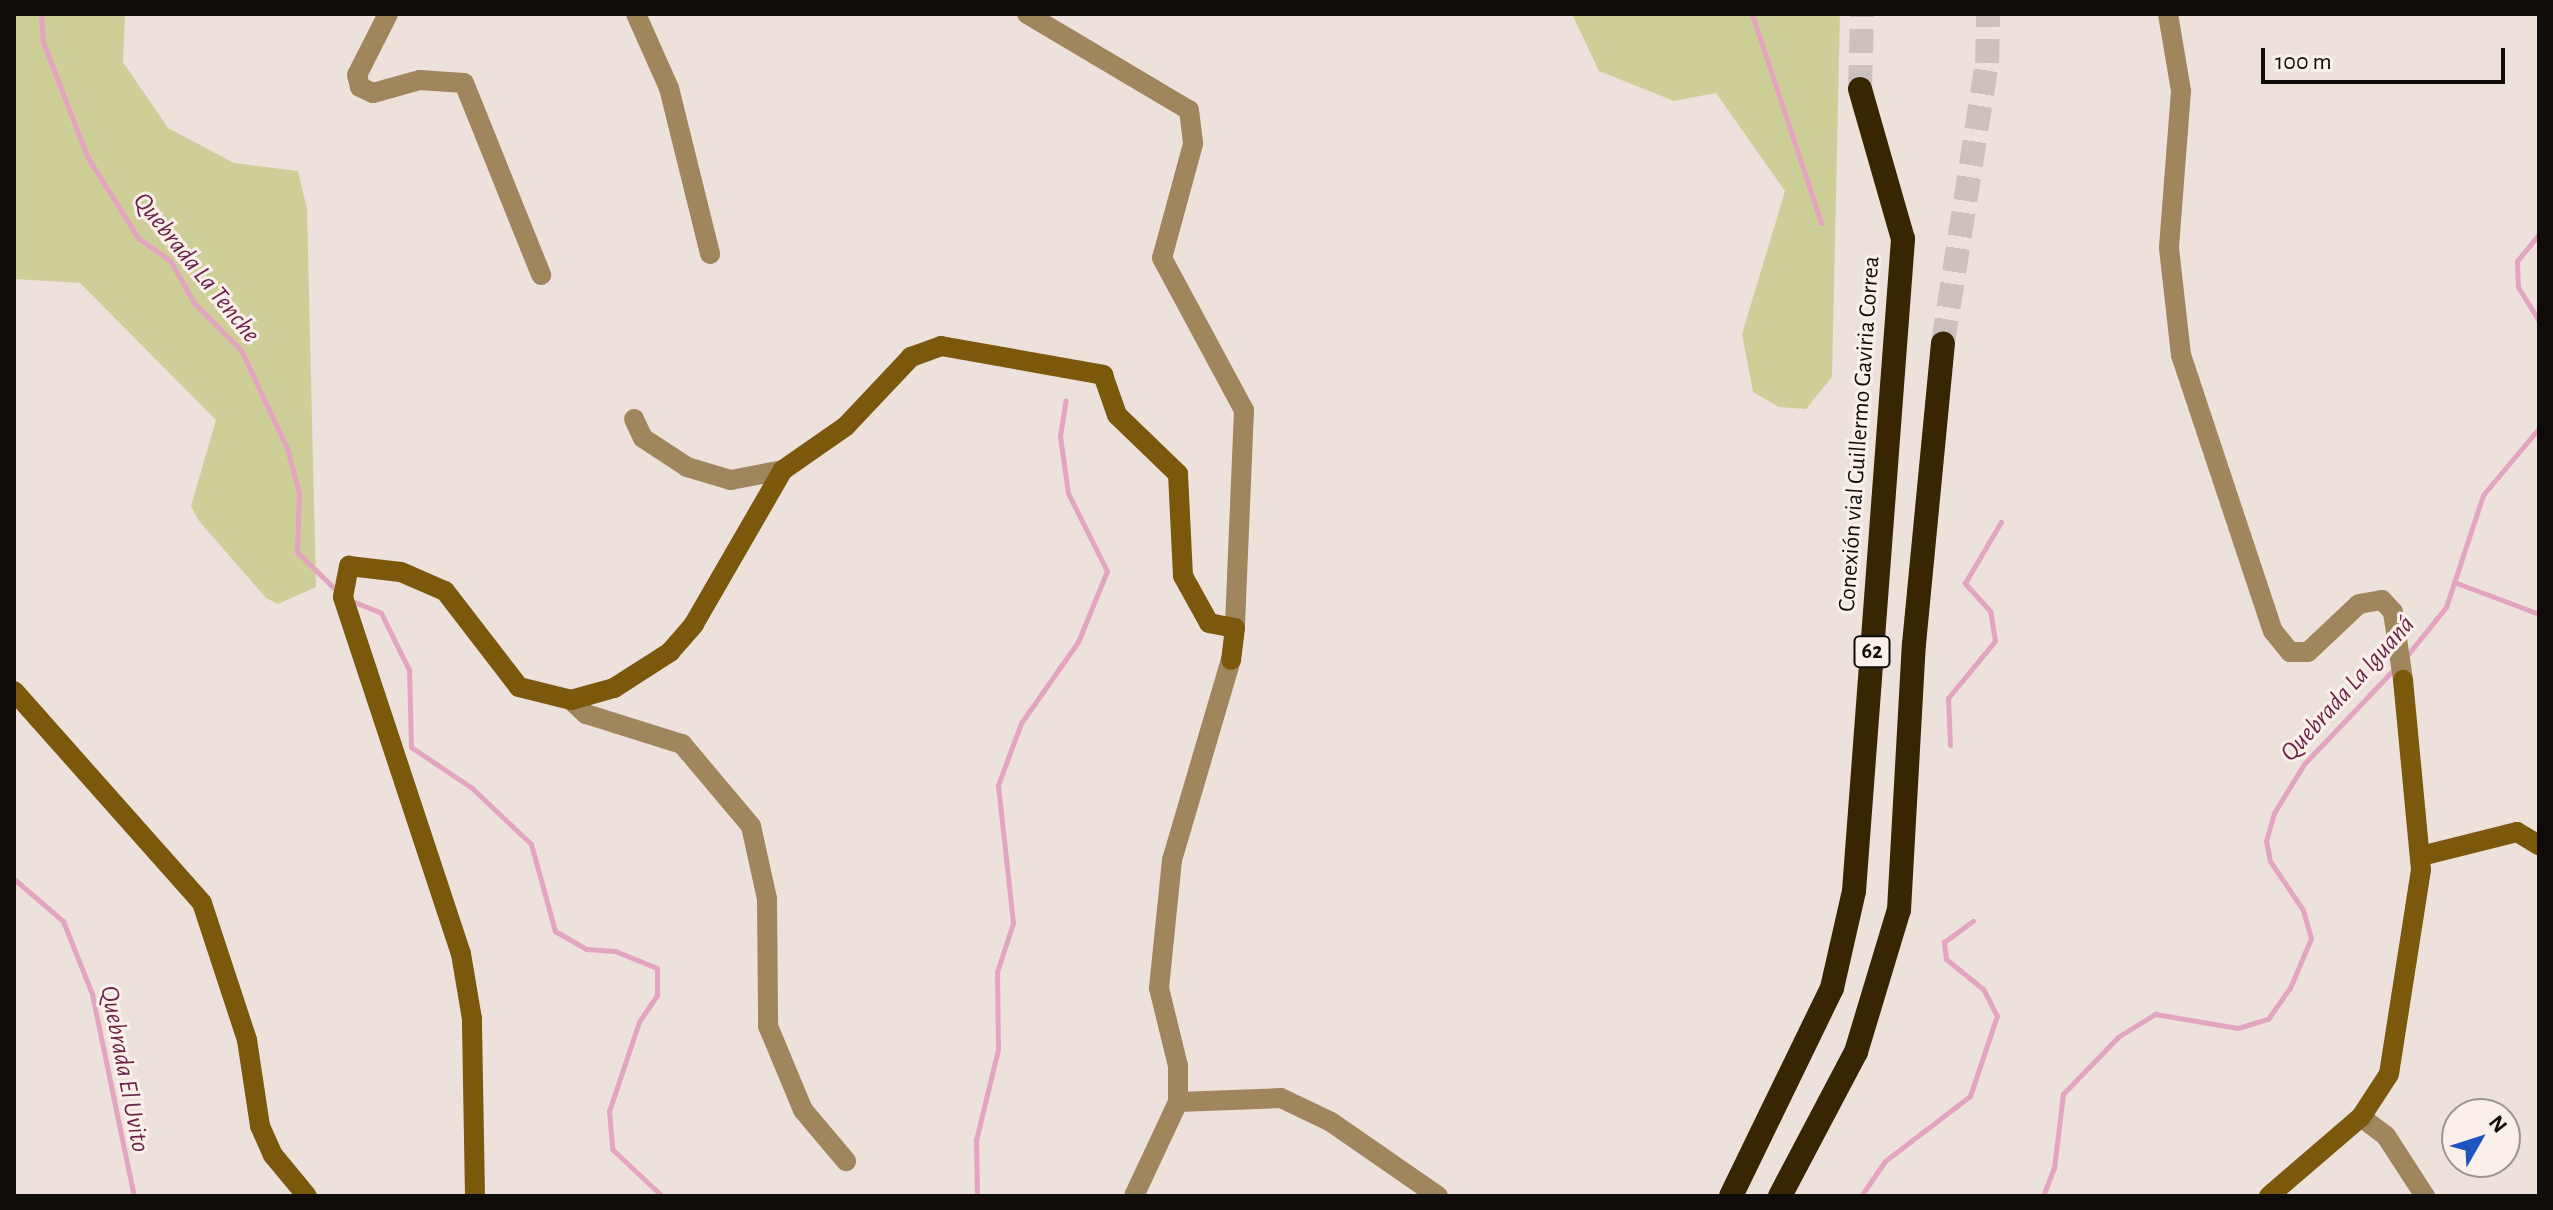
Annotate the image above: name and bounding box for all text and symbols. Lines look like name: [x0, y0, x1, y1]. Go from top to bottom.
scale bar: [2265, 32, 2509, 82]
text: 100 m: [2275, 50, 2332, 74]
water label: Quebrada La Tenche: [126, 187, 266, 349]
street label: Conexión vial Guillermo Gaviria Correa: [1833, 255, 1887, 613]
water label: Quebrada La Iguaná: [2274, 609, 2422, 769]
road number: 62: [1852, 634, 1892, 670]
water label: Quebrada El Uvito: [93, 983, 155, 1155]
north arrow: [2441, 1098, 2521, 1178]
text: N: [2485, 1111, 2511, 1137]

